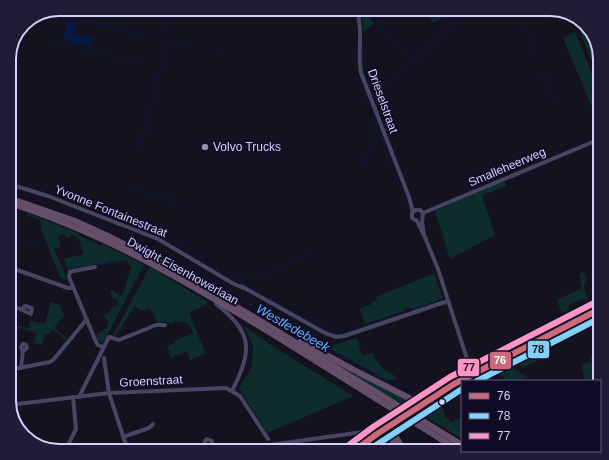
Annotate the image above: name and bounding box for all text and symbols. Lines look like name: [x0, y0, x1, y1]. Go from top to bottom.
street label: Drieselstraat: [365, 67, 401, 136]
place label: Volvo Trucks: [213, 140, 281, 154]
marker: Volvo Trucks: [200, 142, 210, 152]
street label: Smalleheerweg: [466, 144, 548, 190]
street label: Yvonne Fontainestraat: [53, 182, 170, 240]
street label: Dwight Eisenhowerlaan: [125, 234, 241, 308]
water label: Westledebeek: [254, 301, 334, 356]
line badge: 78: [527, 340, 550, 359]
text: 78: [532, 343, 544, 355]
line badge: 76: [489, 351, 512, 370]
text: 76: [494, 354, 506, 366]
line badge: 77: [457, 358, 480, 377]
text: 77: [463, 361, 475, 373]
street label: Groenstraat: [119, 372, 184, 390]
legend: [461, 380, 601, 452]
text: 76: [497, 389, 511, 403]
unlabelled marker: [437, 397, 447, 407]
text: 78: [497, 409, 511, 423]
text: 77: [497, 429, 511, 443]

